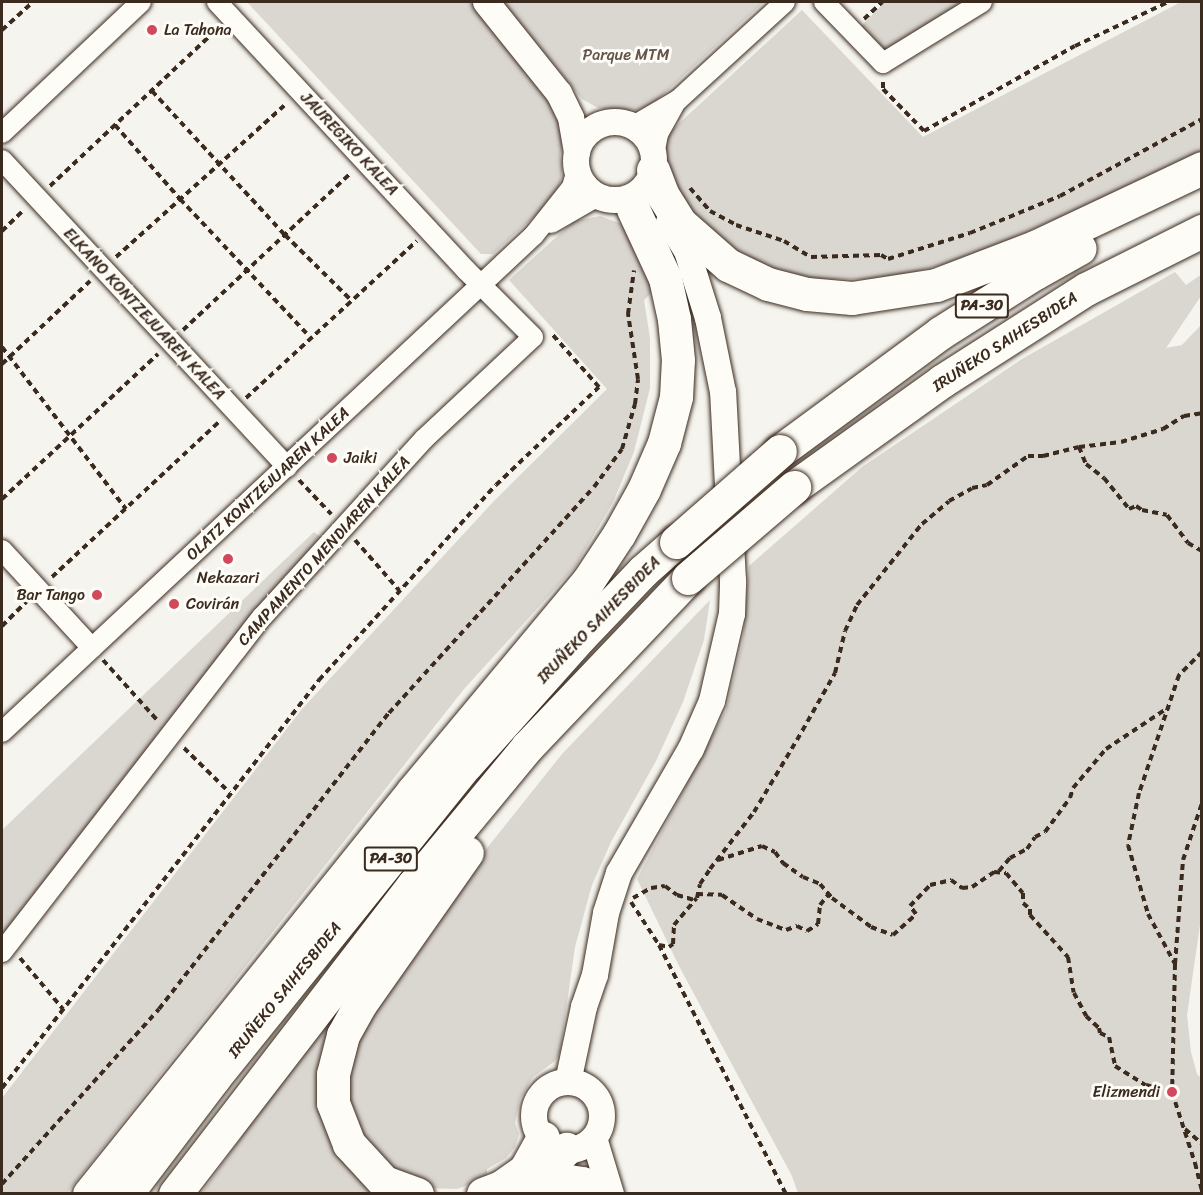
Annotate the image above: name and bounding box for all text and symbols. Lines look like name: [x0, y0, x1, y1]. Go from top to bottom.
place label: La Tahona: [164, 20, 232, 40]
marker: La Tahona: [145, 23, 159, 37]
park label: Parque MTM: [582, 45, 670, 65]
street label: JAUREGIKO KALEA: [296, 88, 402, 200]
street label: ELKANO KONTZEJUAREN KALEA: [59, 224, 229, 404]
street label: IRUÑEKO SAIHESBIDEA: [928, 288, 1082, 396]
road number: PA-30: [954, 294, 1010, 318]
street label: OLATZ KONTZEJUAREN KALEA: [182, 403, 354, 565]
place label: Jaiki: [344, 448, 377, 468]
marker: Jaiki: [325, 451, 339, 465]
street label: CAMPAMENTO MENDIAREN KALEA: [234, 452, 414, 650]
marker: Nekazari: [221, 552, 235, 566]
street label: IRUÑEKO SAIHESBIDEA: [533, 552, 665, 688]
place label: Nekazari: [197, 568, 259, 588]
place label: Bar Tango: [16, 585, 85, 605]
marker: Bar Tango: [90, 588, 104, 602]
place label: Covirán: [186, 594, 239, 614]
marker: Covirán: [167, 597, 181, 611]
road number: PA-30: [362, 847, 420, 871]
street label: IRUÑEKO SAIHESBIDEA: [224, 918, 346, 1062]
place label: Elizmendi: [1093, 1082, 1160, 1102]
marker: Elizmendi: [1165, 1085, 1179, 1099]

